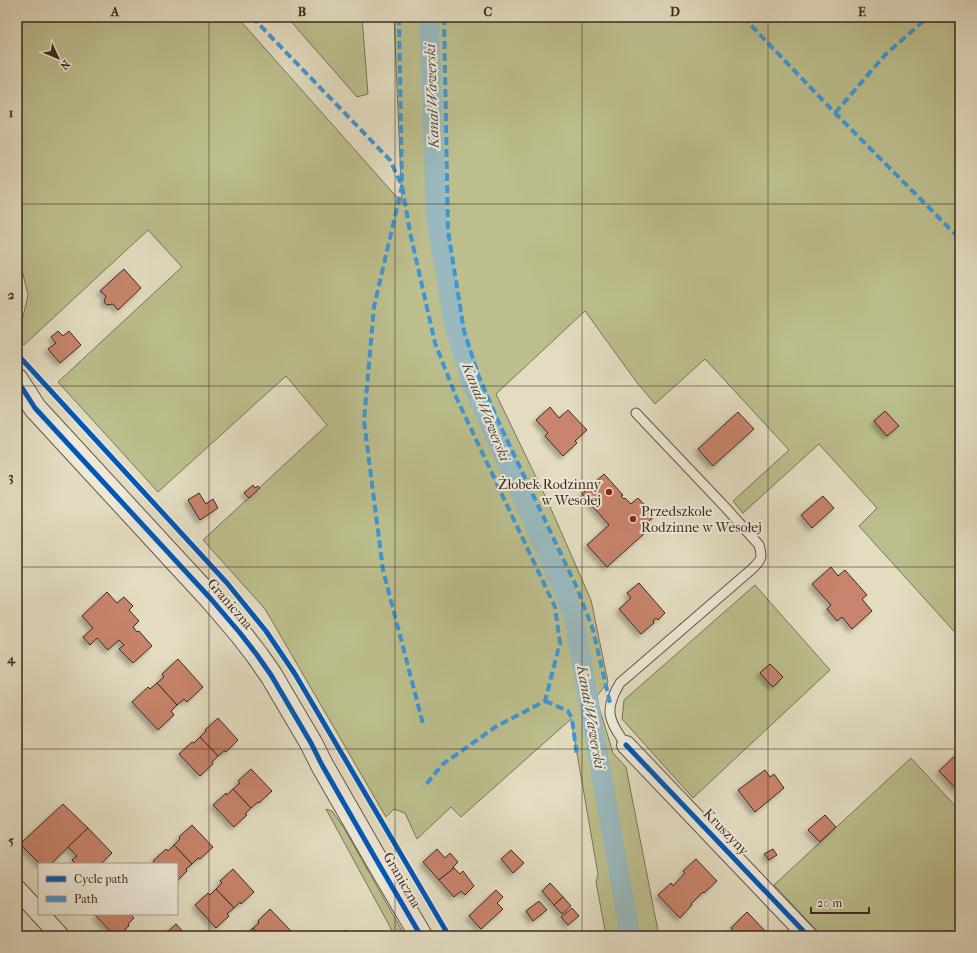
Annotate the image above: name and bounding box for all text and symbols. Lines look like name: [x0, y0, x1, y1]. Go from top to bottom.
text: A: [110, 4, 120, 19]
text: B: [298, 4, 307, 19]
text: C: [484, 4, 493, 19]
text: D: [670, 4, 680, 19]
text: E: [858, 4, 866, 19]
north arrow: [38, 38, 78, 78]
water label: Kanał Wawerski: [421, 42, 443, 150]
text: N: [57, 57, 72, 73]
text: 1: [9, 105, 14, 120]
text: 2: [8, 287, 15, 302]
water label: Kanał Wawerski: [458, 359, 515, 466]
text: 3: [8, 469, 14, 485]
place label: Żłobek Rodzinny w Wesołej: [498, 476, 602, 509]
marker: Żłobek Rodzinny w Wesołej: [604, 487, 614, 497]
place label: Przedszkole Rodzinne w Wesołej: [641, 503, 762, 536]
marker: Przedszkole Rodzinne w Wesołej: [628, 514, 638, 524]
street label: Graniczna: [203, 575, 257, 633]
text: 4: [6, 651, 16, 667]
water label: Kanał Wawerski: [573, 663, 609, 772]
street label: Kruszyny: [700, 805, 753, 859]
text: 5: [8, 833, 14, 848]
street label: Graniczna: [379, 849, 425, 911]
legend: [38, 863, 178, 915]
text: Cycle path: [74, 872, 129, 886]
scale bar: [811, 889, 869, 915]
text: Path: [74, 892, 98, 906]
text: 20 m: [817, 896, 842, 910]

